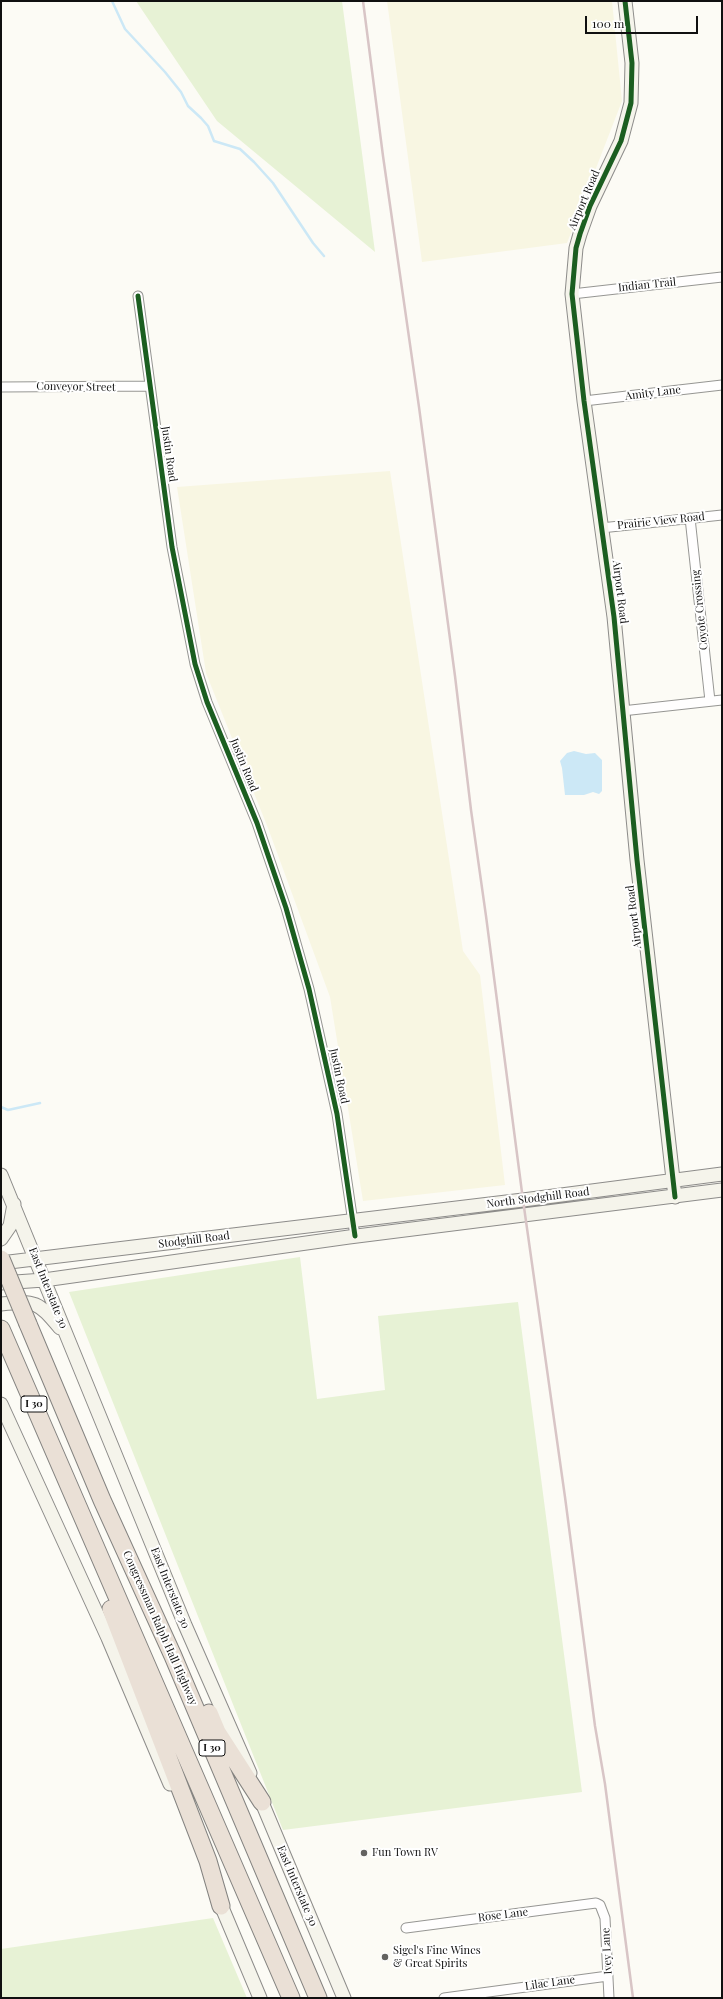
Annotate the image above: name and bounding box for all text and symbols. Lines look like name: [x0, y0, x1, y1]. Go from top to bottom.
scale bar: [587, 8, 700, 34]
text: 100 m: [592, 15, 624, 31]
street label: Airport Road: [565, 168, 603, 232]
street label: Indian Trail: [617, 275, 677, 295]
street label: Conveyor Street: [36, 380, 116, 394]
street label: Amity Lane: [624, 383, 682, 403]
street label: Justin Road: [159, 425, 179, 483]
street label: Prairie View Road: [617, 510, 705, 532]
street label: Airport Road: [610, 559, 630, 625]
street label: Coyote Crossing: [689, 569, 711, 651]
street label: Justin Road: [227, 736, 261, 794]
street label: Airport Road: [624, 884, 644, 950]
street label: Justin Road: [327, 1047, 351, 1105]
street label: North Stodghill Road: [486, 1185, 590, 1211]
street label: Stodghill Road: [158, 1229, 230, 1251]
street label: East Interstate 30: [26, 1245, 70, 1331]
road number: I 30: [21, 1396, 47, 1412]
street label: East Interstate 30: [148, 1545, 192, 1631]
street label: Congressman Ralph Hall Highway: [120, 1549, 200, 1707]
road number: I 30: [199, 1740, 225, 1756]
street label: East Interstate 30: [274, 1844, 320, 1928]
place label: Fun Town RV: [372, 1846, 438, 1860]
marker: Fun Town RV: [359, 1848, 369, 1858]
street label: Rose Lane: [477, 1905, 529, 1925]
street label: Ivey Lane: [599, 1927, 615, 1975]
place label: Sigel's Fine Wines & Great Spirits: [393, 1944, 481, 1970]
marker: Sigel's Fine Wines & Great Spirits: [380, 1952, 390, 1962]
street label: Lilac Lane: [524, 1973, 576, 1993]

